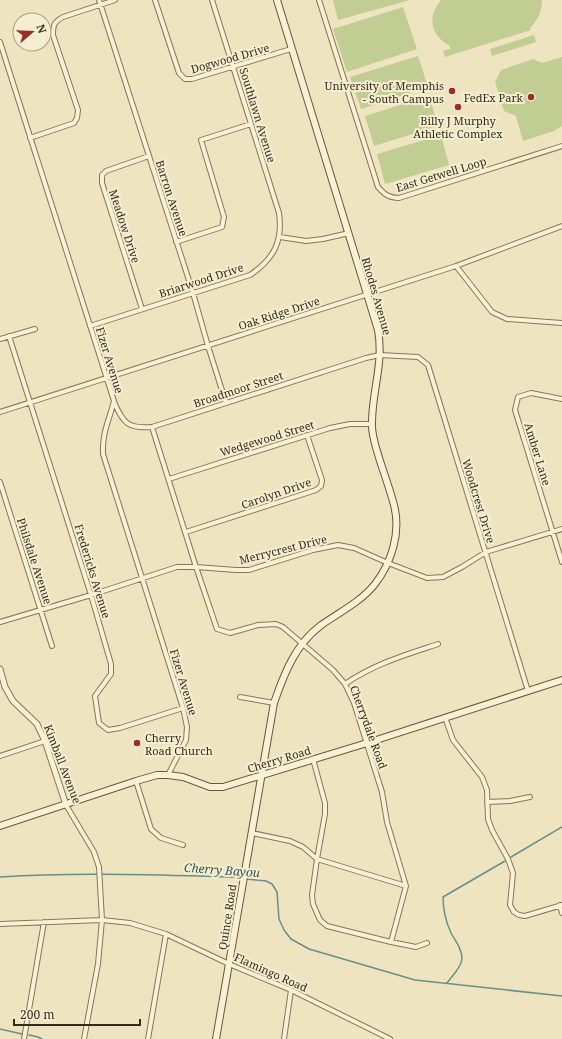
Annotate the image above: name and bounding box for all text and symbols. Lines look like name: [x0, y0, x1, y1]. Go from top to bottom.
north arrow: [12, 12, 52, 52]
text: N: [33, 22, 51, 35]
street label: Dogwood Drive: [189, 40, 271, 76]
street label: Southlawn Avenue: [236, 66, 280, 164]
place label: University of Memphis - South Campus: [325, 78, 444, 106]
marker: University of Memphis - South Campus: [447, 86, 457, 96]
place label: FedEx Park: [464, 90, 524, 105]
marker: FedEx Park: [526, 92, 536, 102]
marker: Billy J Murphy Athletic Complex: [453, 102, 463, 112]
place label: Billy J Murphy Athletic Complex: [413, 113, 503, 141]
street label: East Getwell Loop: [394, 153, 488, 195]
street label: Barron Avenue: [153, 158, 191, 238]
street label: Meadow Drive: [106, 187, 144, 265]
street label: Rhodes Avenue: [359, 255, 395, 337]
street label: Briarwood Drive: [157, 259, 245, 301]
street label: Oak Ridge Drive: [236, 293, 322, 333]
street label: Fizer Avenue: [93, 325, 127, 395]
street label: Broadmoor Street: [191, 367, 285, 411]
street label: Wedgewood Street: [218, 417, 316, 459]
street label: Amber Lane: [521, 421, 555, 487]
street label: Woodcrest Drive: [459, 457, 499, 545]
street label: Carolyn Drive: [239, 474, 313, 512]
street label: Philsdale Avenue: [14, 516, 56, 606]
street label: Fredericks Avenue: [72, 522, 115, 620]
street label: Merrycrest Drive: [238, 531, 329, 567]
street label: Fizer Avenue: [167, 647, 201, 717]
street label: Cherrydale Road: [347, 683, 391, 771]
street label: Kimball Avenue: [41, 722, 85, 806]
place label: Cherry Road Church: [145, 730, 213, 758]
marker: Cherry Road Church: [132, 738, 142, 748]
street label: Cherry Road: [245, 742, 313, 776]
water label: Cherry Bayou: [183, 859, 261, 881]
street label: Quince Road: [214, 883, 240, 951]
street label: Flamingo Road: [232, 949, 310, 995]
scale bar: [14, 1001, 140, 1027]
text: 200 m: [20, 1006, 55, 1023]

